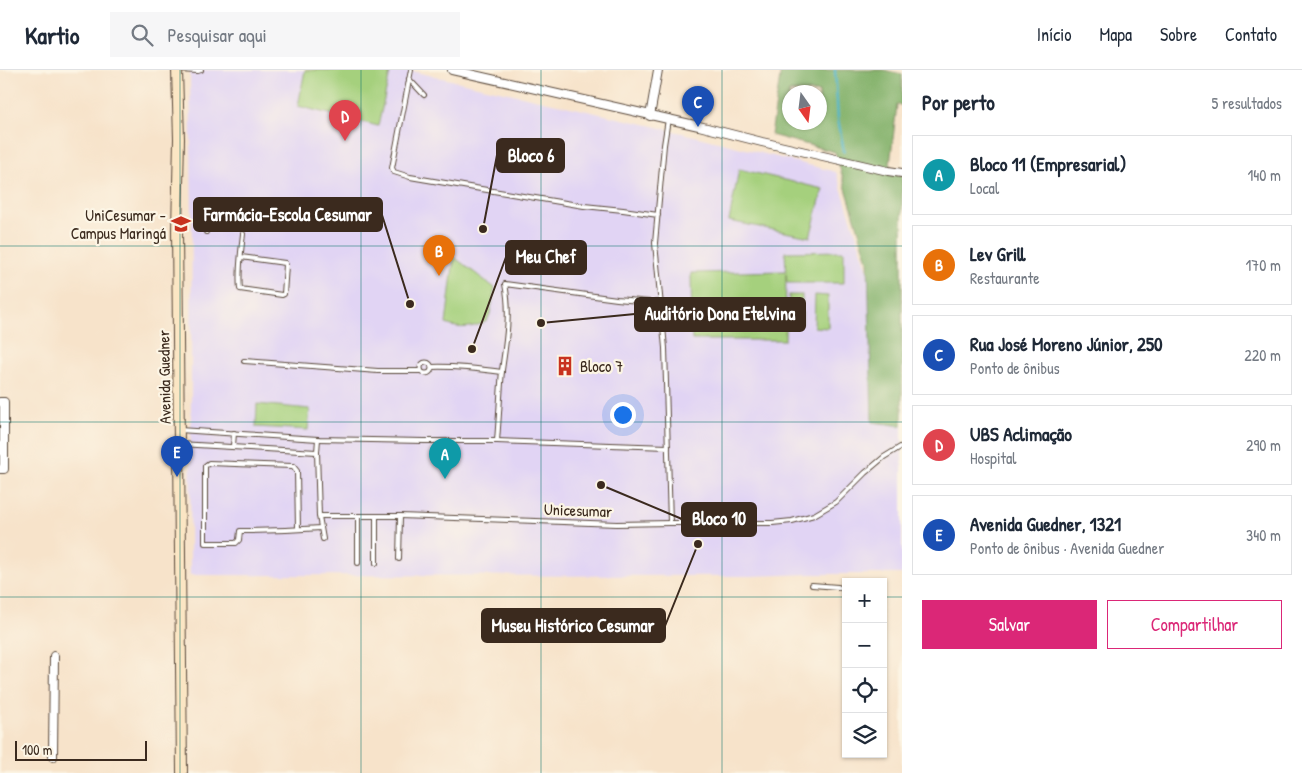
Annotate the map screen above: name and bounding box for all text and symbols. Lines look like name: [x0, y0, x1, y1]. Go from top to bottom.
search box: [110, 12, 460, 57]
text: Kartio: [25, 19, 80, 51]
icon: search: [128, 21, 156, 49]
text: Pesquisar aqui: [168, 22, 267, 48]
text: Início: [1037, 22, 1071, 47]
text: Mapa: [1099, 22, 1132, 47]
text: Sobre: [1160, 22, 1197, 47]
text: Contato: [1225, 22, 1277, 47]
north arrow: [782, 85, 827, 130]
pin: C: [682, 86, 714, 127]
text: Por perto: [922, 88, 995, 117]
text: 5 resultados: [1212, 92, 1282, 114]
pin: D: [329, 100, 361, 141]
callout: Bloco 6: [497, 139, 564, 172]
text: Bloco 6: [508, 143, 554, 168]
text: Bloco 11 (Empresarial): [970, 151, 1126, 177]
text: A: [935, 164, 943, 186]
text: 140 m: [1247, 164, 1281, 186]
text: Local: [970, 177, 999, 199]
callout: Farmácia-Escola Cesumar: [194, 198, 382, 231]
text: Farmácia-Escola Cesumar: [203, 202, 372, 227]
place label: UniCesumar - Campus Maringá: [71, 204, 166, 244]
school or university icon: UniCesumar - Campus Maringá: [170, 213, 192, 235]
pin: B: [423, 235, 455, 276]
callout: Meu Chef: [506, 241, 586, 274]
text: Lev Grill: [970, 241, 1025, 267]
text: Meu Chef: [516, 244, 577, 269]
text: B: [935, 254, 943, 276]
text: 170 m: [1246, 254, 1281, 276]
text: Restaurante: [970, 267, 1040, 289]
callout: Auditório Dona Etelvina: [635, 298, 805, 331]
text: Auditório Dona Etelvina: [645, 301, 796, 326]
street label: Avenida Guedner: [152, 330, 176, 424]
text: Rua José Moreno Júnior, 250: [970, 331, 1163, 357]
text: C: [935, 344, 943, 366]
text: 220 m: [1244, 344, 1281, 366]
building icon: Bloco 7: [554, 355, 576, 377]
place label: Bloco 7: [580, 355, 623, 377]
text: Ponto de ônibus: [970, 357, 1060, 379]
your location: [610, 402, 636, 428]
text: UBS Aclimação: [970, 421, 1072, 447]
text: D: [935, 434, 943, 456]
text: 290 m: [1246, 434, 1281, 456]
pin: E: [161, 436, 193, 477]
pin: A: [429, 438, 461, 479]
text: Hospital: [970, 447, 1017, 469]
street label: Unicesumar: [544, 498, 612, 522]
callout: Bloco 10: [682, 503, 756, 536]
text: Bloco 10: [692, 506, 746, 531]
text: Avenida Guedner, 1321: [970, 511, 1121, 537]
text: E: [935, 524, 943, 546]
text: 340 m: [1246, 524, 1281, 546]
text: Ponto de ônibus · Avenida Guedner: [970, 537, 1164, 559]
map controls: [842, 578, 887, 758]
button: +: [842, 578, 887, 623]
button: Salvar: [922, 600, 1097, 649]
button: Compartilhar: [1107, 600, 1282, 649]
callout: Museu Histórico Cesumar: [482, 609, 665, 642]
text: Museu Histórico Cesumar: [492, 613, 655, 638]
button: −: [842, 623, 887, 668]
button: locate: [842, 668, 887, 713]
button: layers: [842, 713, 887, 758]
scale bar: [15, 738, 148, 761]
text: 100 m: [22, 740, 52, 759]

